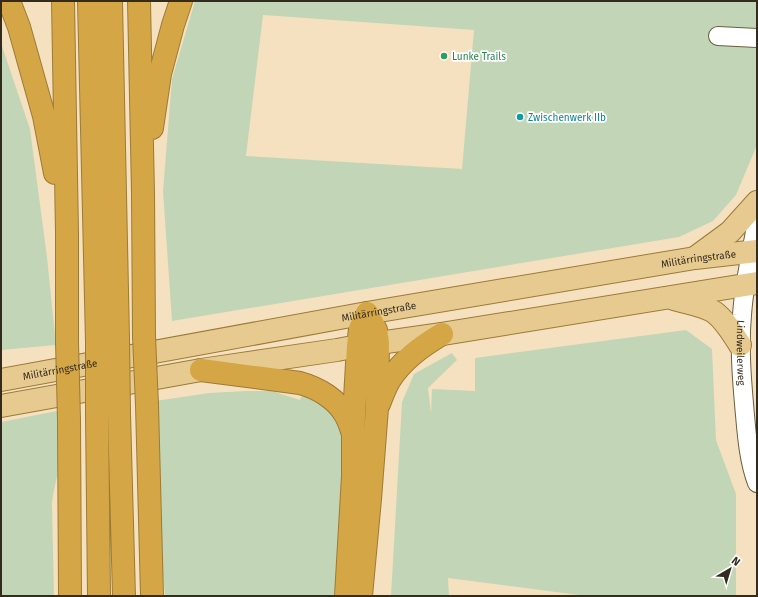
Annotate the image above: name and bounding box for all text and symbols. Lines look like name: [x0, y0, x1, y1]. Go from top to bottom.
marker: Lunke Trails: [439, 51, 449, 61]
place label: Lunke Trails: [452, 51, 506, 63]
marker: Zwischenwerk IIb: [515, 112, 525, 122]
place label: Zwischenwerk IIb: [528, 112, 606, 124]
street label: Militärringstraße: [660, 248, 737, 271]
street label: Militärringstraße: [341, 300, 417, 325]
street label: Lindweilerweg: [734, 320, 748, 387]
street label: Militärringstraße: [22, 357, 98, 383]
north arrow: [710, 549, 750, 589]
text: N: [729, 554, 743, 569]

